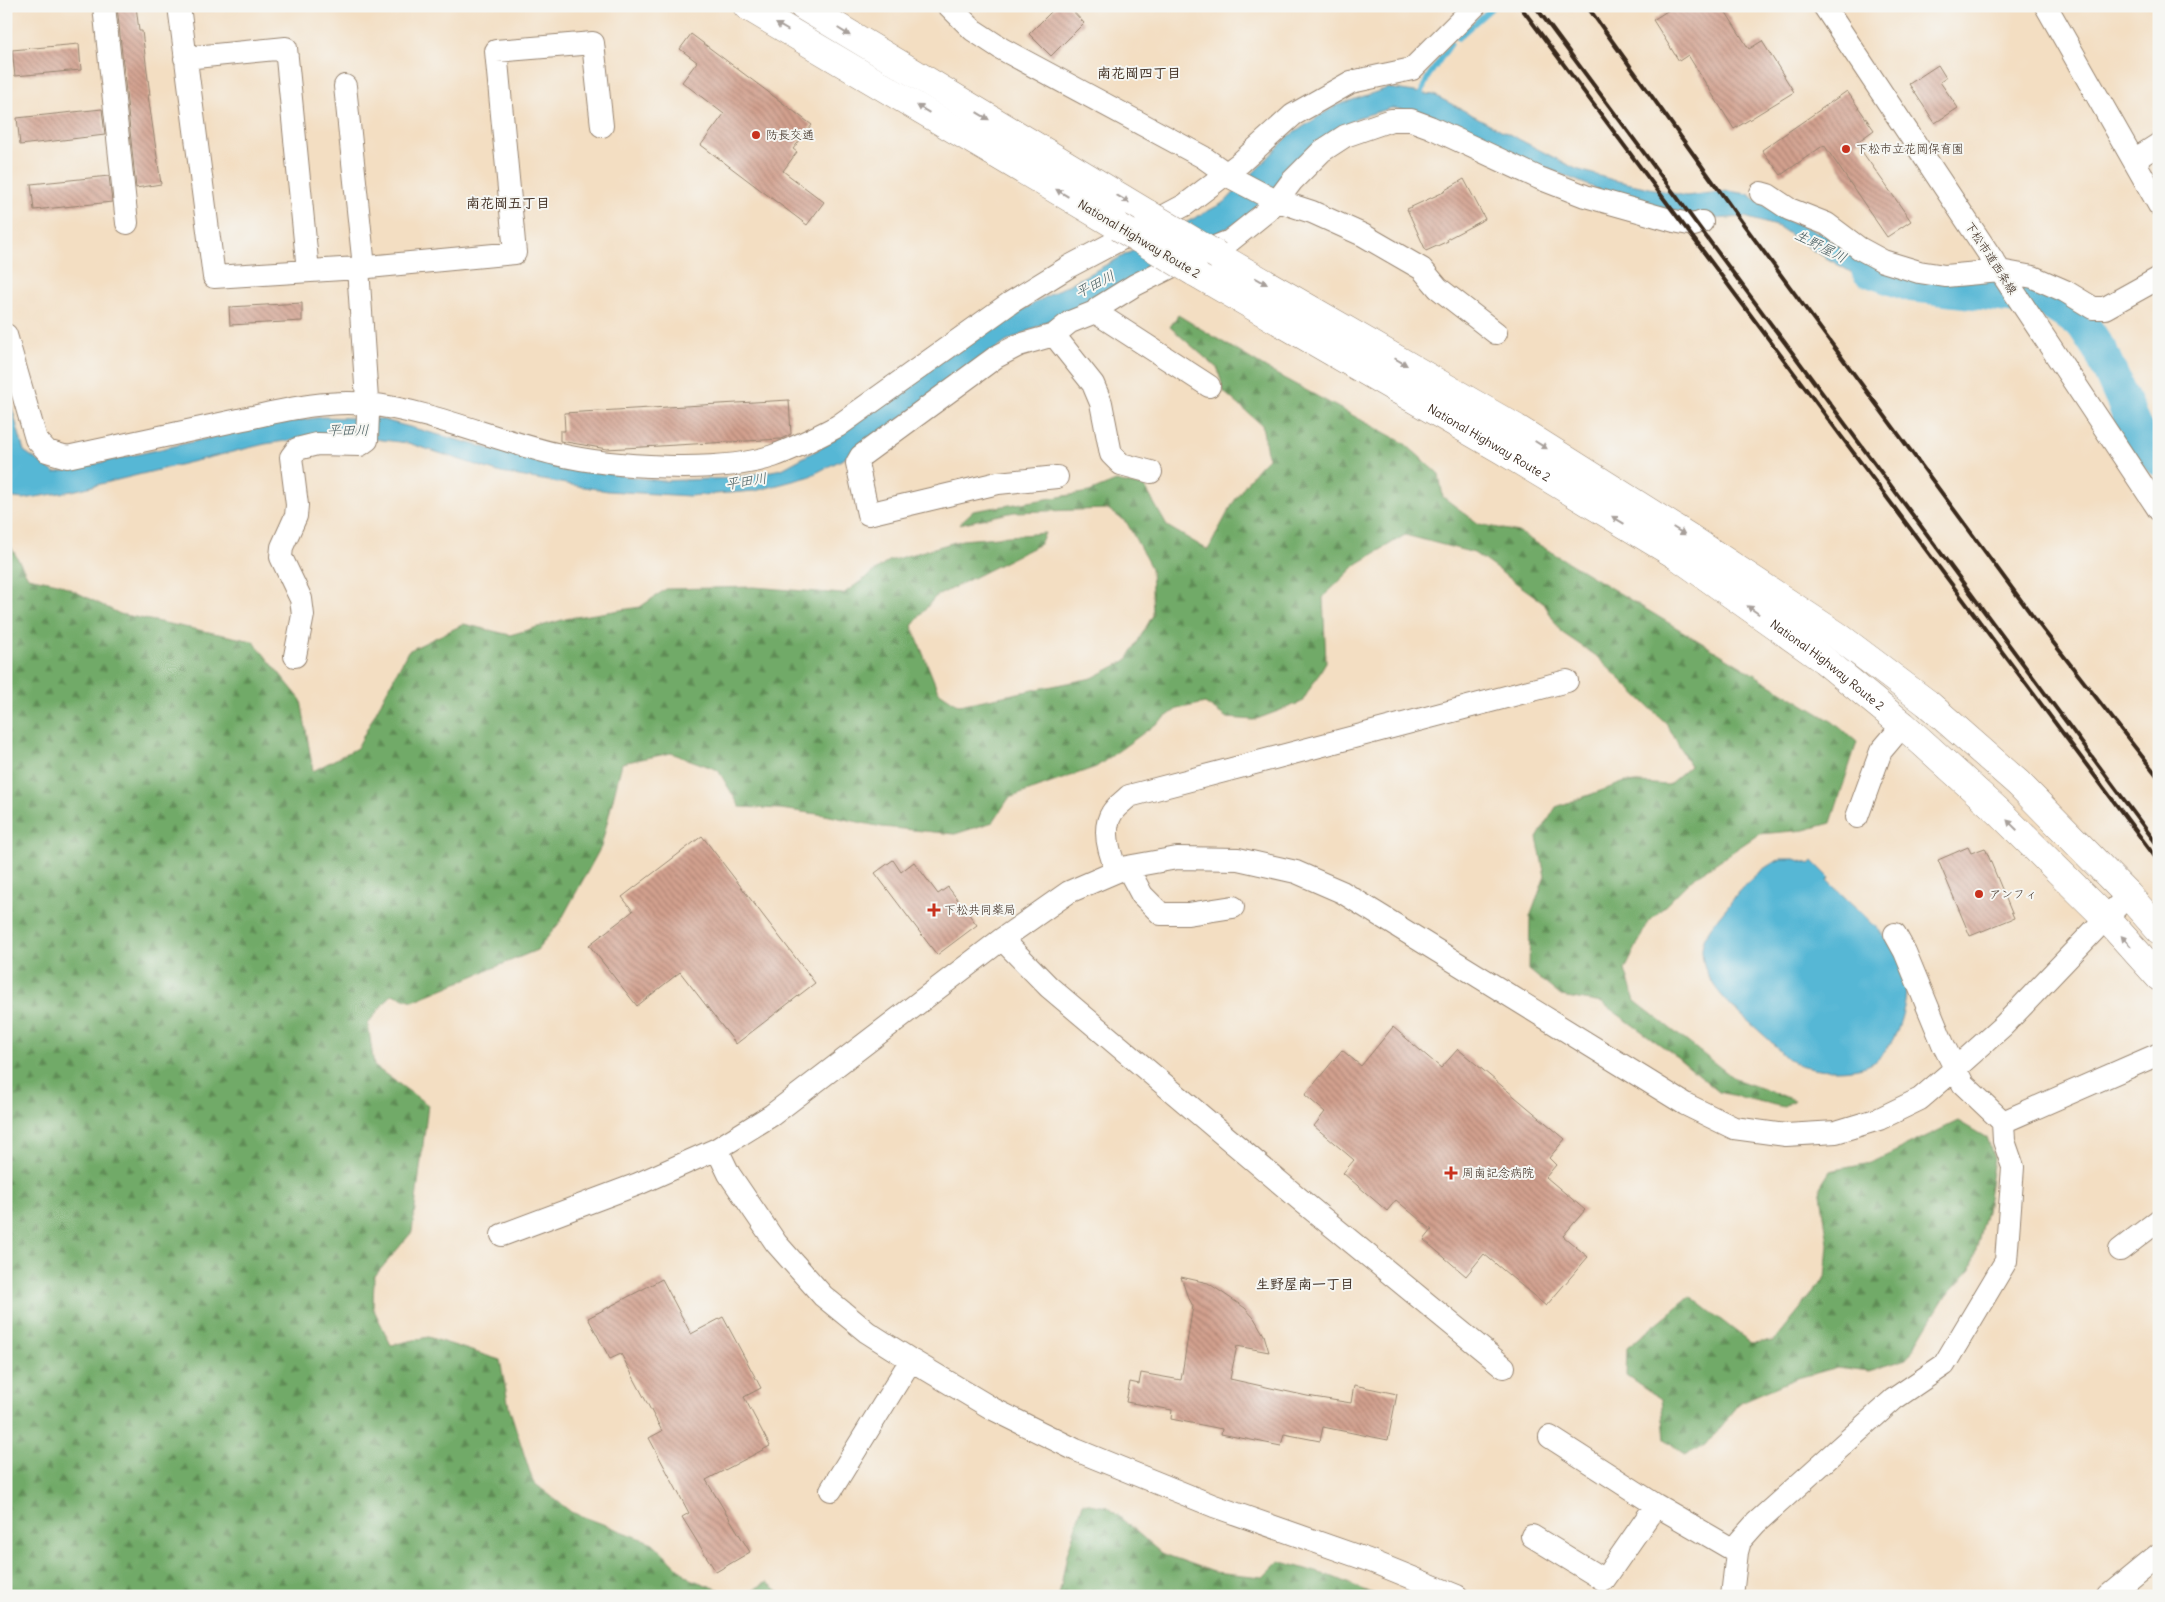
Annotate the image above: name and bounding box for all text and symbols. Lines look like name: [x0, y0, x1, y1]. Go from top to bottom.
one-way arrow: [775, 23, 790, 31]
one-way arrow: [838, 27, 851, 36]
district label: 南花岡四丁目: [1097, 64, 1181, 82]
one-way arrow: [916, 105, 929, 114]
one-way arrow: [977, 112, 990, 121]
place label: 防長交通: [766, 127, 814, 142]
marker: 防長交通: [750, 129, 762, 141]
place label: 下松市立花岡保育園: [1856, 141, 1964, 156]
marker: 下松市立花岡保育園: [1840, 143, 1852, 155]
one-way arrow: [1055, 188, 1068, 197]
district label: 南花岡五丁目: [466, 194, 550, 212]
one-way arrow: [1116, 195, 1129, 204]
street label: National Highway Route 2: [1076, 196, 1203, 281]
street label: 下松市道西条線: [1962, 218, 2021, 297]
water label: 生野屋川: [1792, 225, 1850, 267]
water label: 平田川: [1072, 266, 1118, 302]
one-way arrow: [1254, 276, 1267, 285]
one-way arrow: [1395, 358, 1408, 367]
street label: National Highway Route 2: [1425, 401, 1554, 485]
water label: 平田川: [327, 421, 369, 439]
one-way arrow: [1535, 440, 1548, 449]
water label: 平田川: [724, 469, 768, 493]
one-way arrow: [1611, 515, 1624, 524]
one-way arrow: [1672, 526, 1685, 536]
one-way arrow: [1746, 605, 1760, 615]
street label: National Highway Route 2: [1767, 616, 1888, 714]
one-way arrow: [2007, 819, 2019, 831]
place label: アンフィ: [1989, 886, 2037, 901]
marker: アンフィ: [1973, 888, 1985, 900]
place label: 下松共同薬局: [944, 902, 1016, 917]
marker: 下松共同薬局: [928, 904, 940, 916]
one-way arrow: [2120, 935, 2132, 947]
place label: 周南記念病院: [1462, 1165, 1534, 1180]
marker: 周南記念病院: [1444, 1166, 1458, 1180]
district label: 生野屋南一丁目: [1256, 1275, 1354, 1293]

